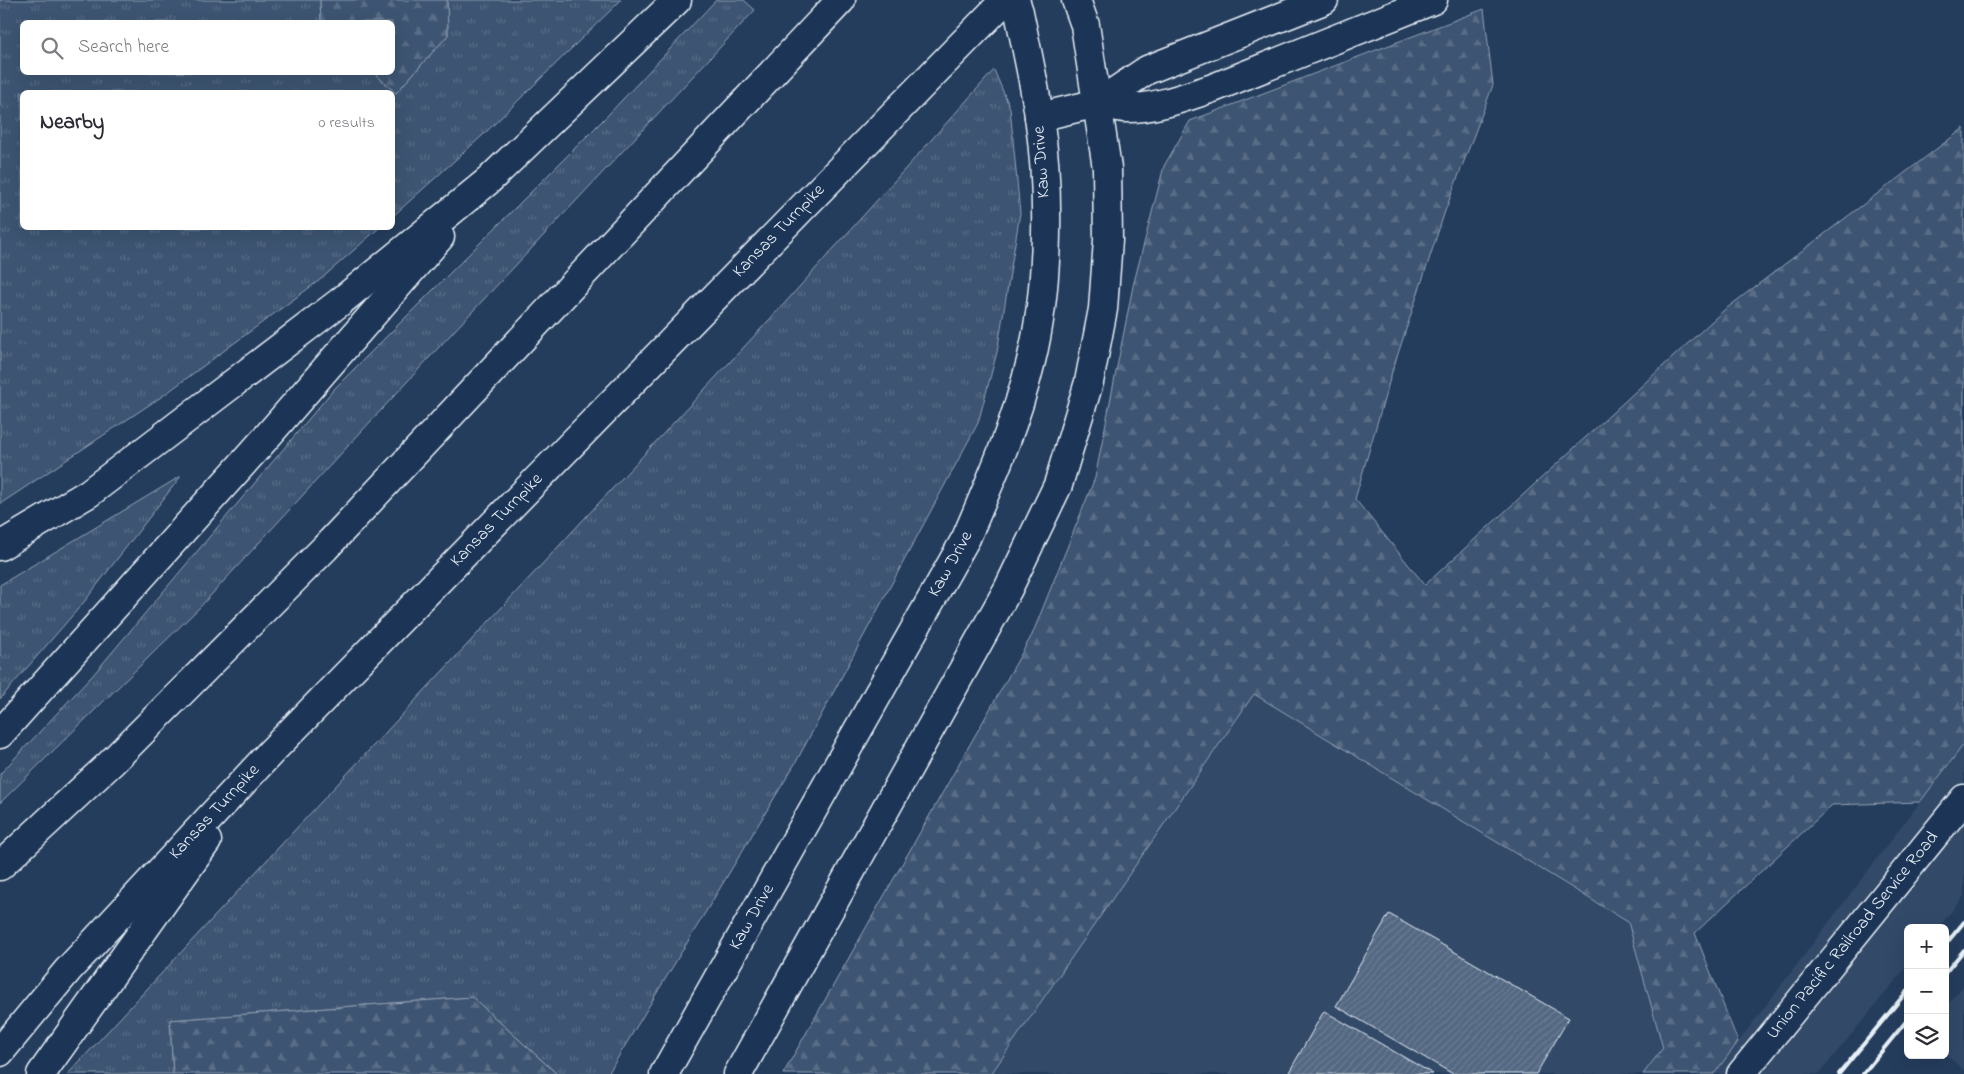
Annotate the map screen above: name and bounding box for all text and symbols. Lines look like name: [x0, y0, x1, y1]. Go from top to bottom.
search box: [20, 20, 395, 75]
icon: search: [38, 34, 66, 62]
text: Search here: [78, 34, 169, 61]
text: Nearby: [40, 108, 104, 138]
text: 0 results: [319, 111, 375, 135]
street label: Kaw Drive: [1026, 124, 1057, 199]
street label: Kansas Turnpike: [727, 178, 832, 284]
street label: Kansas Turnpike: [445, 467, 550, 573]
street label: Kaw Drive: [922, 527, 981, 602]
street label: Kansas Turnpike: [163, 758, 267, 866]
street label: Union Pacific Railroad Service Road: [1761, 826, 1945, 1045]
street label: Kaw Drive: [723, 878, 782, 955]
map controls: [1904, 924, 1949, 1059]
button: +: [1904, 924, 1949, 969]
button: −: [1904, 969, 1949, 1014]
button: layers: [1904, 1014, 1949, 1059]

